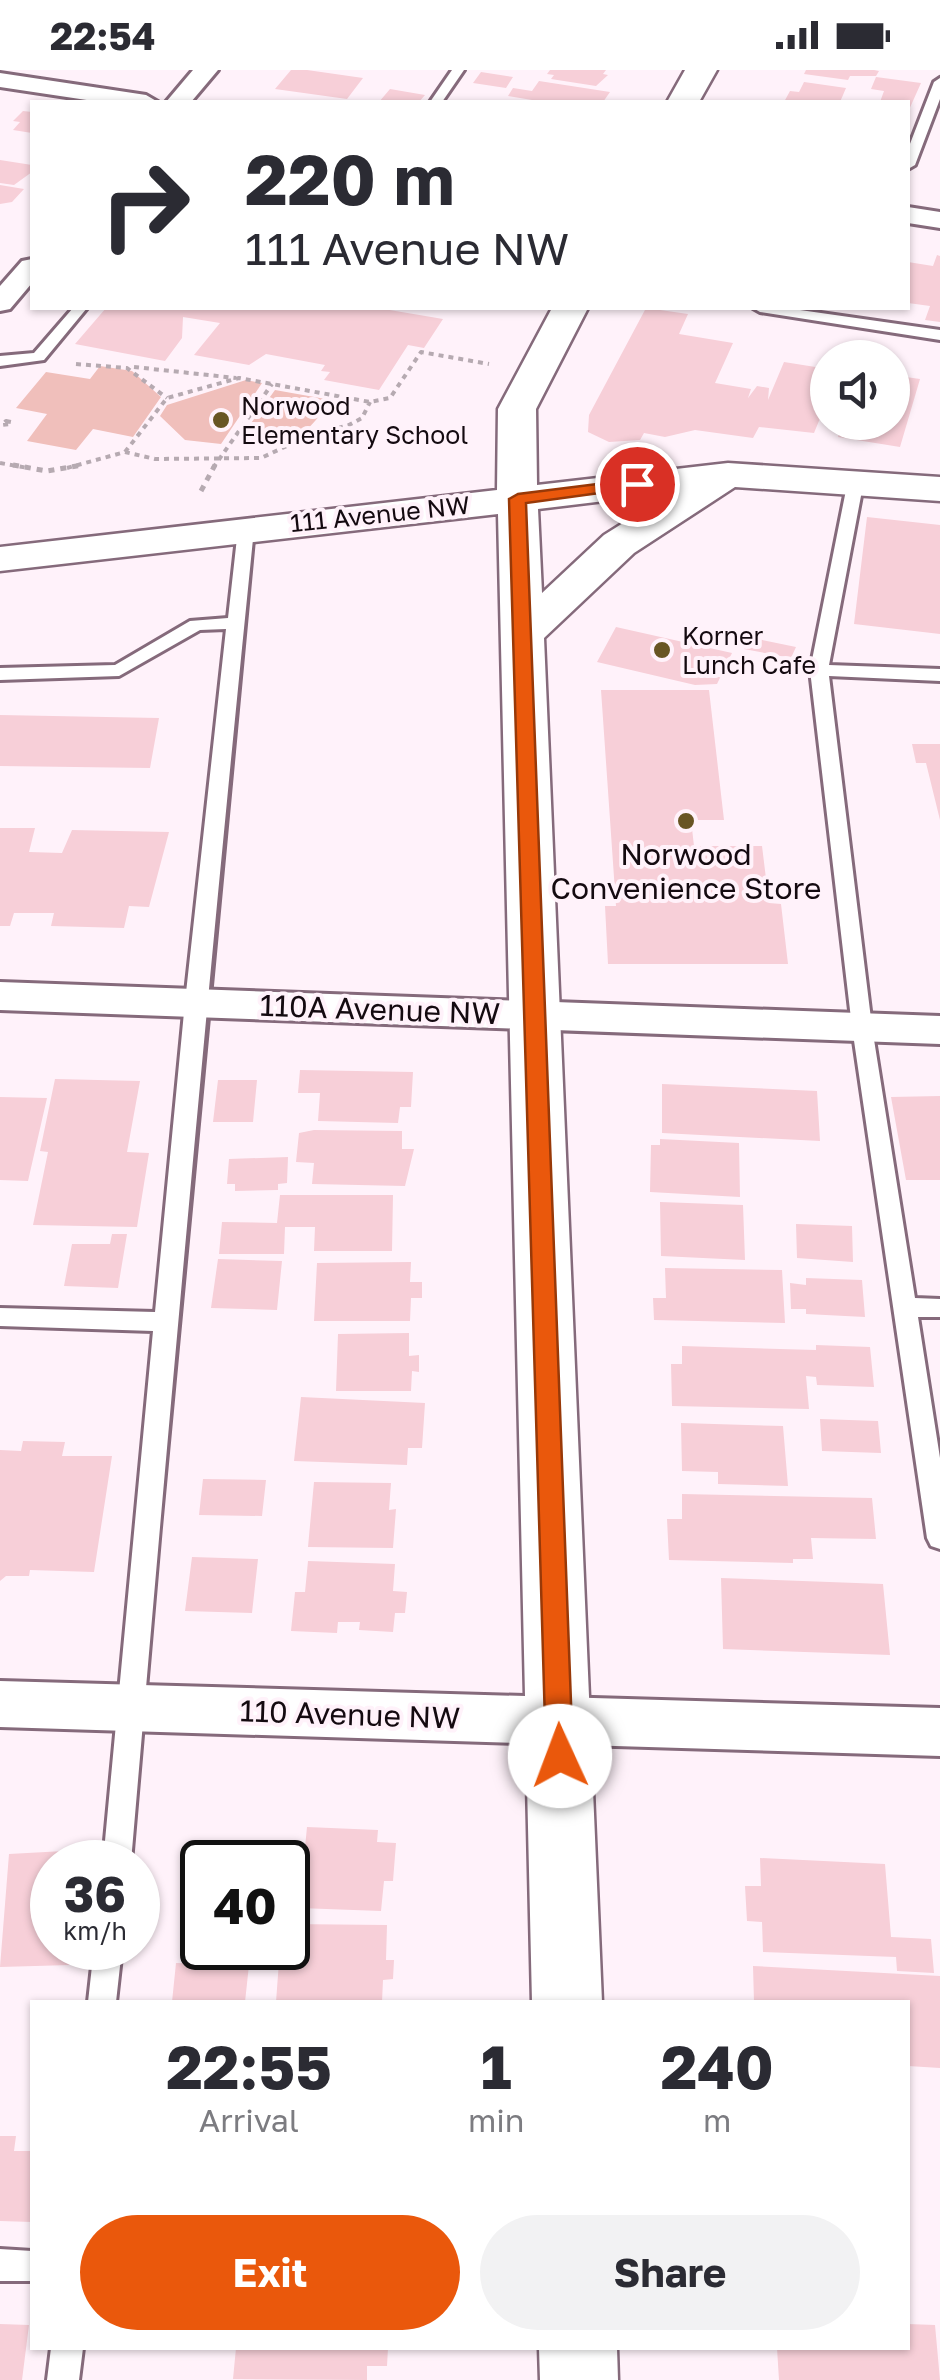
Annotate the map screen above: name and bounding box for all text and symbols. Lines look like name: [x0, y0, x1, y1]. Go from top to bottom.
text: 22:54: [50, 13, 155, 58]
text: 220 m: [245, 136, 455, 220]
icon: right: [80, 140, 210, 270]
text: 111 Avenue NW: [245, 221, 569, 275]
map controls: [810, 340, 910, 440]
button: sound: [810, 340, 910, 440]
place label: Norwood Elementary School: [241, 390, 468, 450]
marker: Norwood Elementary School: [210, 409, 232, 431]
pin: [595, 442, 680, 527]
icon: arrive: [610, 457, 665, 512]
street label: 111 Avenue NW: [289, 489, 471, 538]
place label: Korner Lunch Cafe: [682, 620, 816, 680]
marker: Korner Lunch Cafe: [651, 639, 673, 661]
marker: Norwood Convenience Store: [675, 810, 697, 832]
place label: Norwood Convenience Store: [551, 836, 821, 906]
street label: 110A Avenue NW: [259, 987, 501, 1031]
street label: 110 Avenue NW: [239, 1692, 461, 1736]
position arrow: [508, 1704, 612, 1808]
speed limit sign: 40: [180, 1840, 310, 1970]
text: 36: [64, 1863, 126, 1923]
text: km/h: [63, 1915, 127, 1946]
text: 22:55: [166, 2030, 332, 2102]
text: 1: [481, 2030, 512, 2102]
text: 240: [661, 2030, 774, 2102]
text: Arrival: [199, 2101, 299, 2139]
text: min: [468, 2101, 525, 2139]
text: m: [703, 2101, 731, 2139]
button: Exit: [80, 2215, 460, 2330]
button: Share: [480, 2215, 860, 2330]

